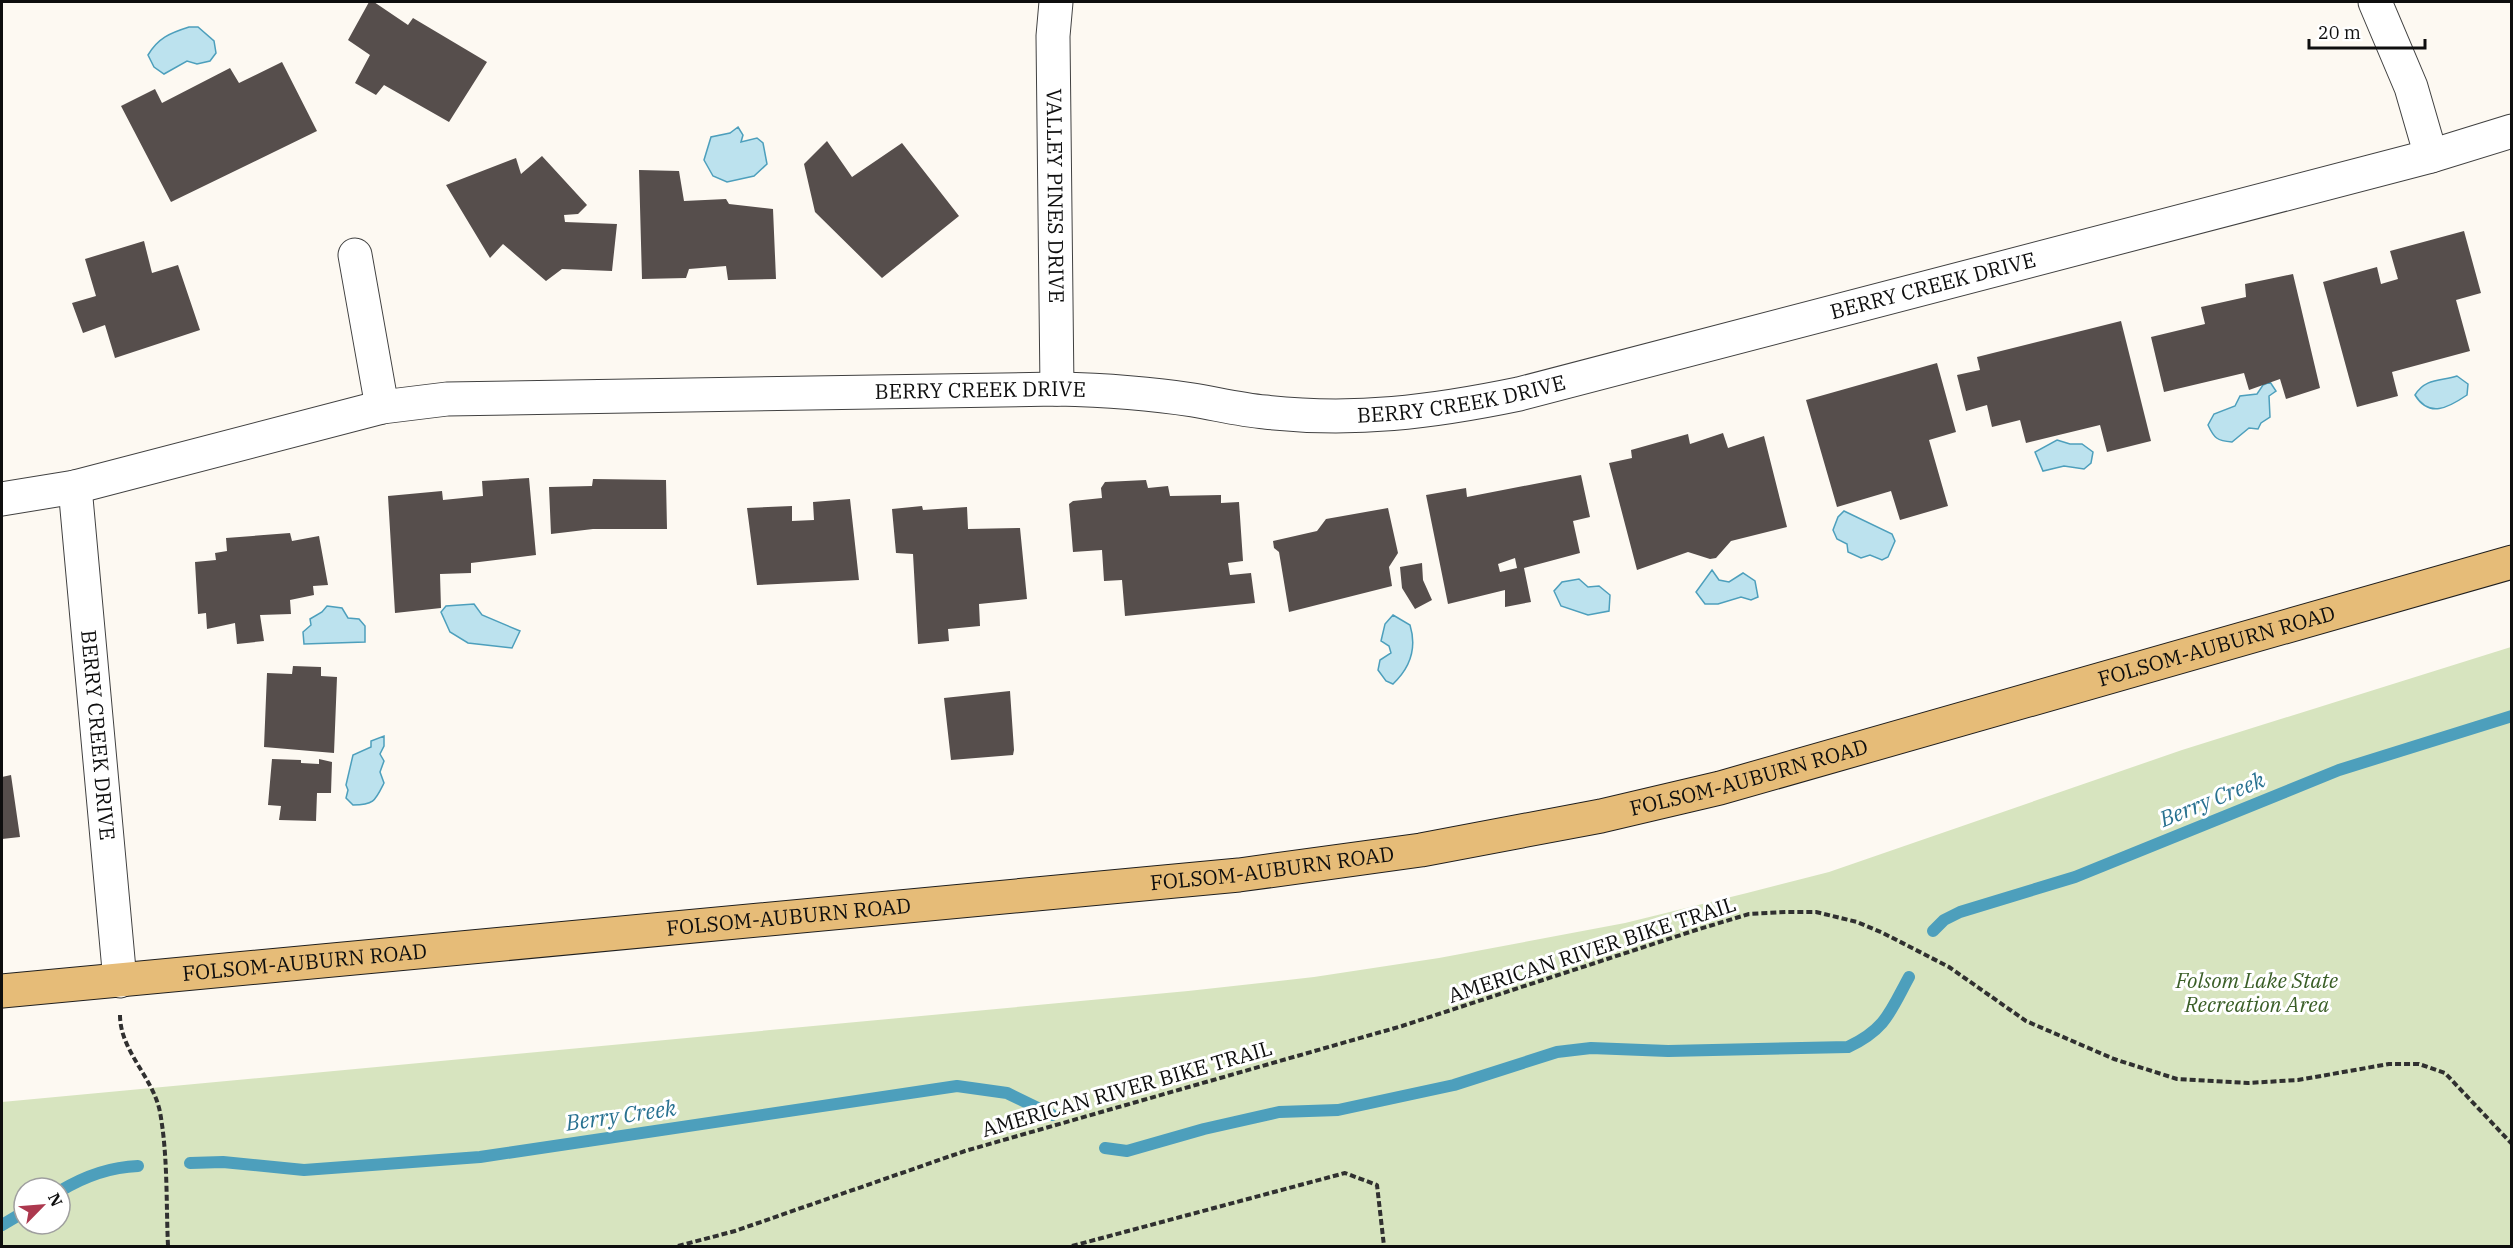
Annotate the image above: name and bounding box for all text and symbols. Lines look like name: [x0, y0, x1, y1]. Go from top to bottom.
scale bar: [2309, 12, 2424, 50]
text: 20 m: [2318, 21, 2361, 44]
street label: VALLEY PINES DRIVE: [1041, 88, 1071, 303]
street label: BERRY CREEK DRIVE: [1827, 245, 2039, 325]
street label: BERRY CREEK DRIVE: [1356, 367, 1568, 429]
street label: BERRY CREEK DRIVE: [874, 374, 1086, 405]
street label: FOLSOM-AUBURN ROAD: [2094, 598, 2338, 692]
street label: BERRY CREEK DRIVE: [75, 628, 122, 841]
street label: FOLSOM-AUBURN ROAD: [1627, 732, 1871, 822]
water label: Berry Creek: [2154, 764, 2269, 833]
street label: FOLSOM-AUBURN ROAD: [1149, 839, 1396, 896]
street label: AMERICAN RIVER BIKE TRAIL: [1444, 889, 1739, 1009]
street label: FOLSOM-AUBURN ROAD: [665, 891, 912, 942]
street label: FOLSOM-AUBURN ROAD: [181, 936, 428, 987]
park label: Folsom Lake State Recreation Area: [2175, 966, 2339, 1018]
street label: AMERICAN RIVER BIKE TRAIL: [978, 1033, 1275, 1143]
water label: Berry Creek: [563, 1092, 678, 1137]
north arrow: [12, 1176, 72, 1236]
text: N: [44, 1190, 67, 1210]

